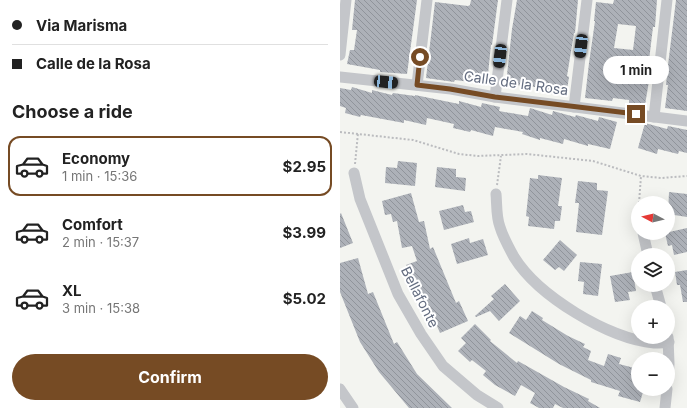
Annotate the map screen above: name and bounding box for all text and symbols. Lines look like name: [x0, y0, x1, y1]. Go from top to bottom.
text: Via Marisma: [36, 16, 127, 35]
car: [574, 33, 588, 59]
car: [493, 43, 507, 69]
route start: [411, 48, 429, 66]
text: Calle de la Rosa: [36, 54, 151, 73]
callout: 1 min: [603, 56, 669, 84]
text: 1 min: [620, 62, 652, 78]
street label: Calle de la Rosa: [463, 67, 569, 98]
car: [373, 75, 399, 89]
text: Choose a ride: [12, 101, 133, 122]
route end: [627, 105, 645, 123]
icon: car: [14, 148, 50, 184]
text: Economy: [62, 149, 130, 168]
text: $2.95: [283, 157, 326, 176]
text: 1 min · 15:36: [62, 168, 137, 184]
north arrow: [631, 196, 675, 240]
map controls: [631, 196, 675, 396]
icon: car: [14, 214, 50, 250]
text: Comfort: [62, 215, 123, 234]
text: $3.99: [283, 223, 326, 242]
text: 2 min · 15:37: [62, 234, 139, 250]
button: layers: [631, 248, 675, 292]
street label: Bellafonte: [398, 264, 443, 330]
icon: car: [14, 280, 50, 316]
text: XL: [62, 281, 82, 300]
text: $5.02: [283, 289, 326, 308]
text: 3 min · 15:38: [62, 300, 140, 316]
button: +: [631, 300, 675, 344]
button: −: [631, 352, 675, 396]
button: Confirm: [12, 354, 328, 400]

